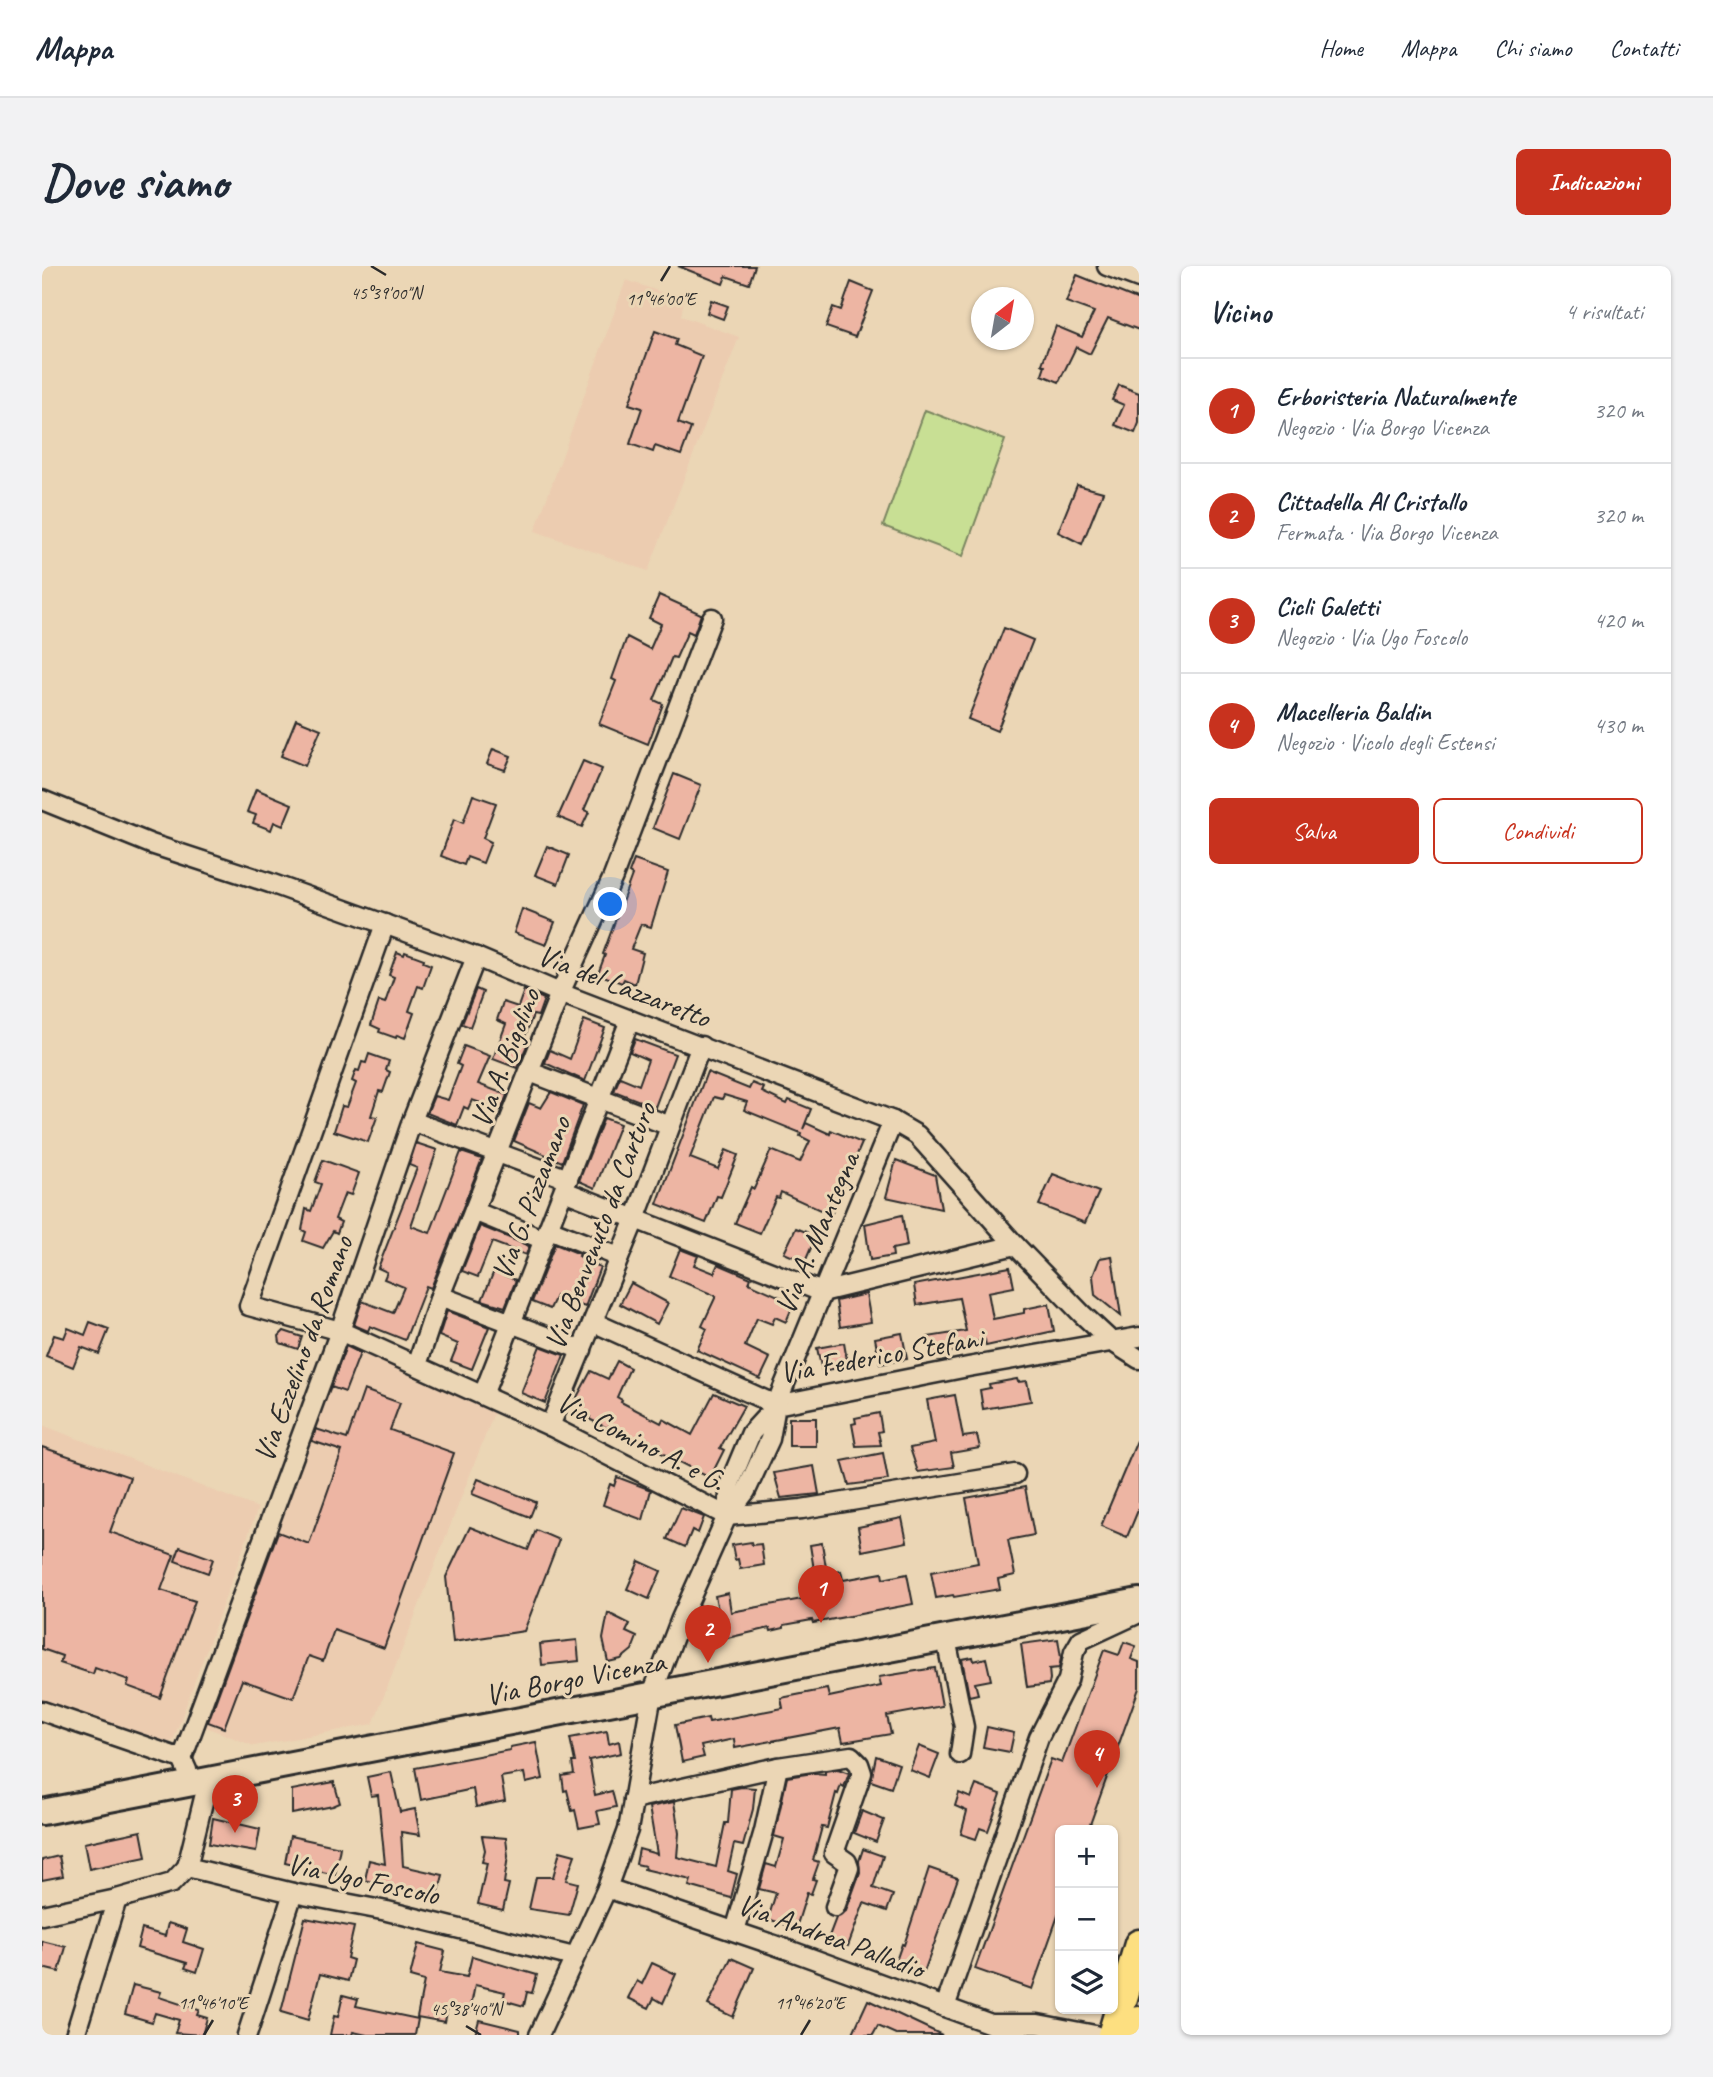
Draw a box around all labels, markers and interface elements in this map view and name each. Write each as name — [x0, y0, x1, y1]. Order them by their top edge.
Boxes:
text: Mappa — [35, 27, 112, 69]
text: Home — [1319, 33, 1363, 63]
text: Mappa — [1401, 33, 1456, 63]
text: Chi siamo — [1494, 33, 1571, 63]
text: Contatti — [1609, 33, 1678, 63]
button: Indicazioni — [1516, 149, 1671, 215]
text: Dove siamo — [42, 151, 228, 213]
text: 45°39'00"N — [351, 282, 425, 304]
north arrow — [971, 287, 1034, 350]
text: 11°46'00"E — [626, 288, 698, 310]
text: Vicino — [1209, 293, 1271, 331]
text: 4 risultati — [1565, 297, 1643, 326]
text: Erboristeria Naturalmente — [1276, 380, 1515, 413]
text: 1 — [1227, 396, 1237, 425]
text: 320 m — [1594, 396, 1643, 425]
text: Negozio · Via Borgo Vicenza — [1276, 413, 1489, 442]
text: Cittadella Al Cristallo — [1276, 485, 1466, 518]
text: 2 — [1227, 501, 1237, 530]
text: 320 m — [1594, 501, 1643, 530]
text: Fermata · Via Borgo Vicenza — [1276, 518, 1497, 547]
text: Cicli Galetti — [1276, 590, 1379, 623]
text: 3 — [1227, 606, 1237, 635]
text: 420 m — [1594, 606, 1643, 635]
text: Negozio · Via Ugo Foscolo — [1276, 623, 1467, 652]
text: Macelleria Baldin — [1276, 695, 1431, 728]
text: 4 — [1227, 711, 1237, 740]
text: 430 m — [1594, 711, 1643, 740]
text: Negozio · Vicolo degli Estensi — [1276, 728, 1494, 757]
button: Salva — [1209, 798, 1419, 864]
button: Condividi — [1433, 798, 1643, 864]
your location — [593, 887, 627, 921]
street label: Via del Lazzaretto — [533, 936, 717, 1037]
street label: Via A. Bigolino — [461, 982, 549, 1133]
street label: Via Benvenuto da Carturo — [535, 1096, 665, 1355]
street label: Via G. Pizzamano — [482, 1110, 580, 1285]
street label: Via A. Mantegna — [766, 1144, 869, 1320]
street label: Via Ezzelino da Romano — [245, 1230, 362, 1467]
street label: Via Federico Stefani — [777, 1318, 989, 1392]
street label: Via Comino A. e G. — [550, 1382, 732, 1500]
pin: 1 — [798, 1565, 844, 1623]
pin: 2 — [685, 1605, 731, 1663]
street label: Via Borgo Vicenza — [482, 1642, 670, 1714]
pin: 4 — [1074, 1730, 1120, 1788]
pin: 3 — [212, 1775, 258, 1833]
map controls — [1055, 1825, 1118, 2014]
button: + — [1055, 1825, 1118, 1888]
street label: Via Ugo Foscolo — [284, 1844, 444, 1914]
street label: Via Andrea Palladio — [733, 1885, 933, 1988]
button: − — [1055, 1888, 1118, 1951]
button: layers — [1055, 1951, 1118, 2014]
text: 11°46'10"E — [178, 1992, 250, 2014]
text: 11°46'20"E — [775, 1992, 847, 2014]
text: 45°38'40"N — [431, 1998, 505, 2020]

